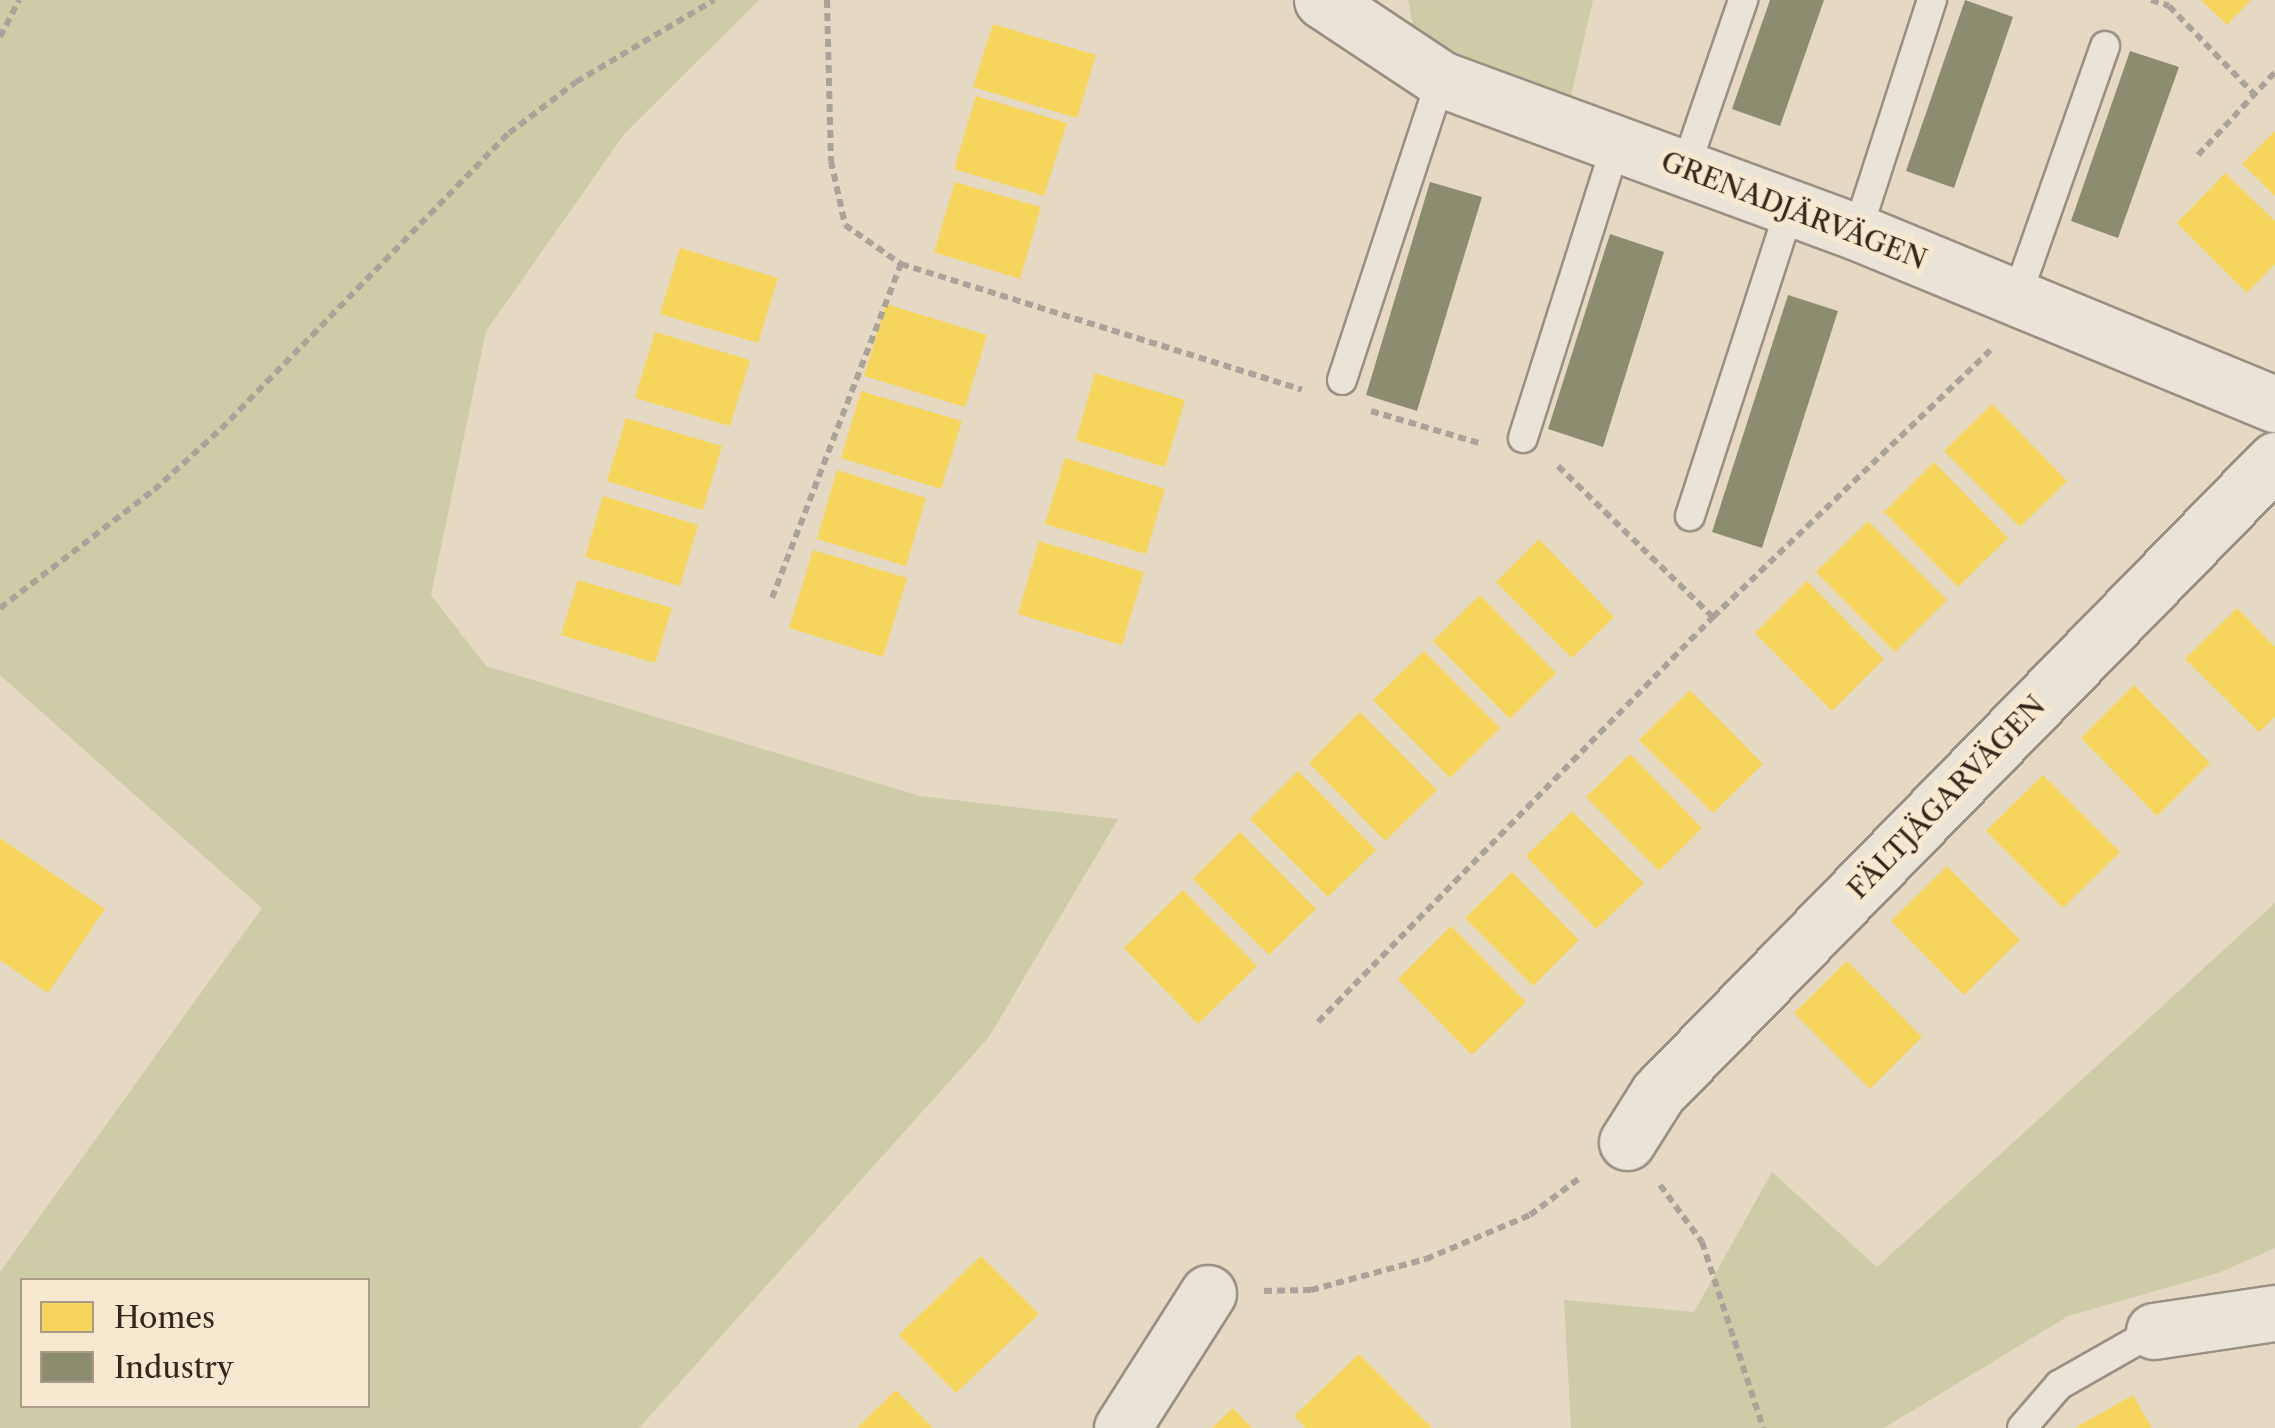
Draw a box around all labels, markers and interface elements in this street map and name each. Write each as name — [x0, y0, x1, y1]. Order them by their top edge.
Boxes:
street label: GRENADJÄRVÄGEN — [1657, 144, 1931, 276]
street label: FÄLTJÄGARVÄGEN — [1840, 689, 2052, 905]
legend — [20, 1278, 370, 1408]
text: Homes — [114, 1299, 215, 1336]
text: Industry — [114, 1349, 234, 1386]

